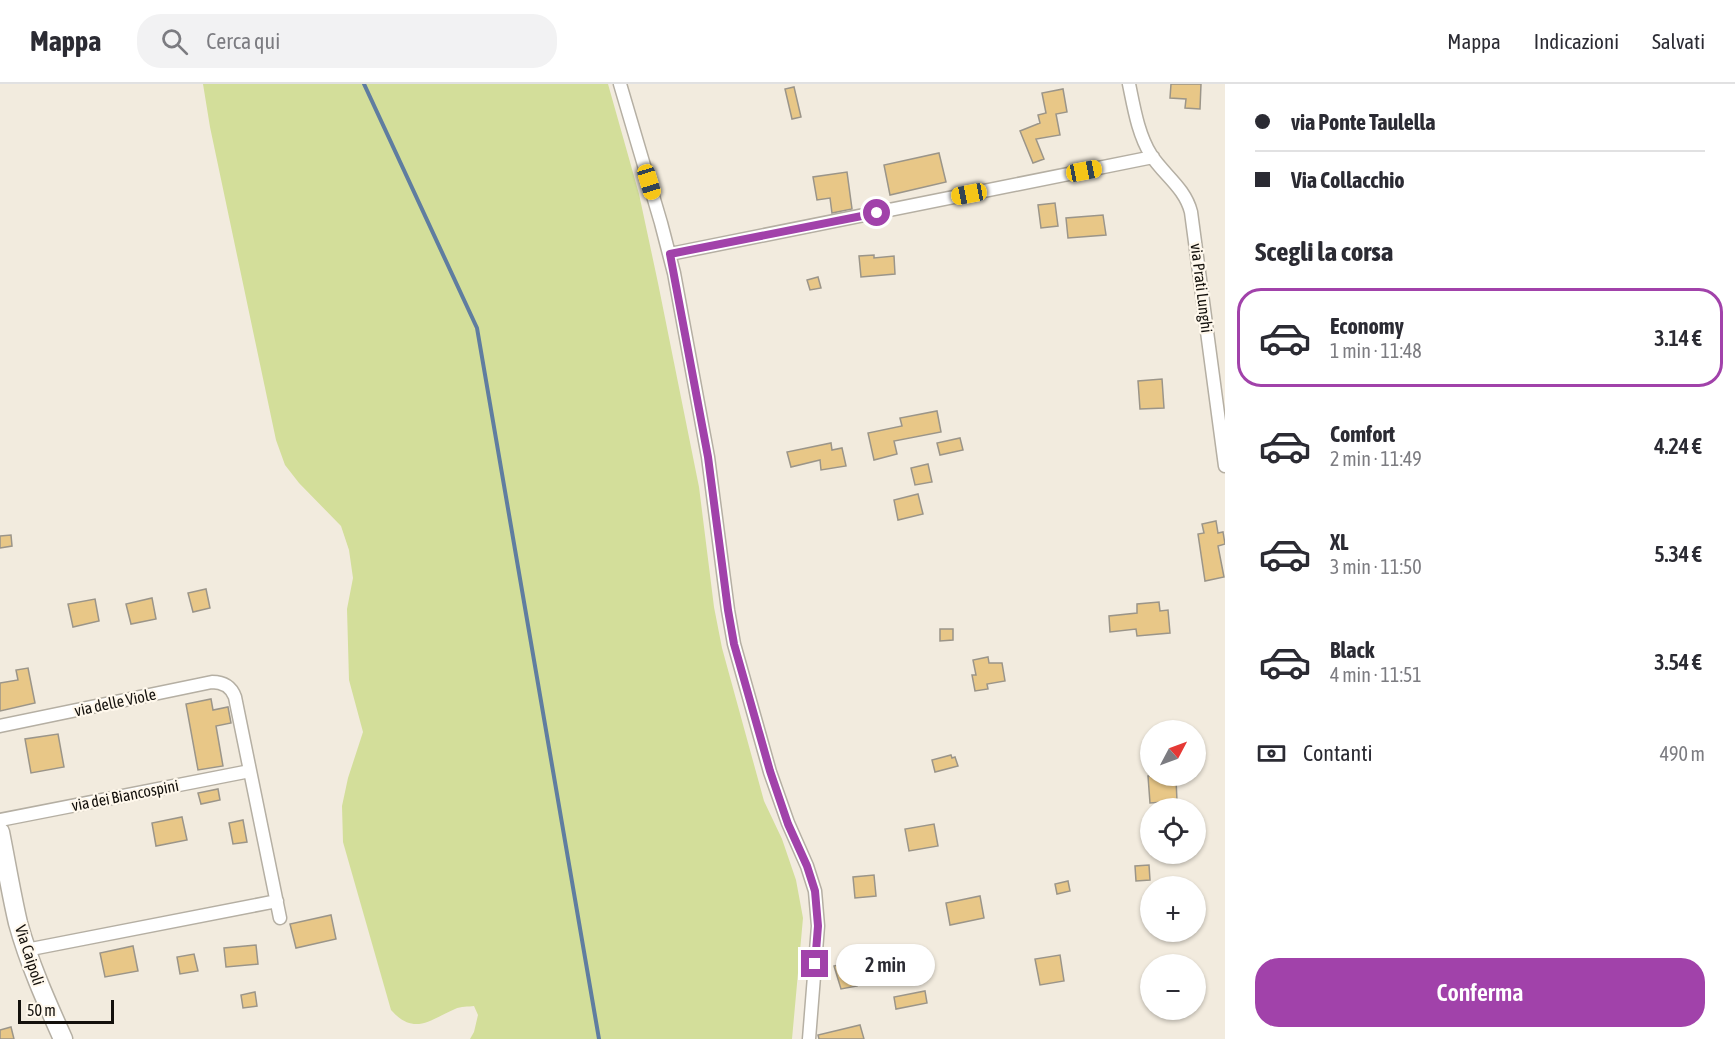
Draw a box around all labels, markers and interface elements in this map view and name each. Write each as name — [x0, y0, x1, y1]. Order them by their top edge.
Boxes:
search box — [137, 14, 557, 68]
text: Mappa — [30, 25, 101, 57]
icon: search — [158, 25, 191, 58]
text: Cerca qui — [206, 28, 280, 54]
text: Mappa — [1447, 29, 1501, 53]
text: Indicazioni — [1534, 29, 1619, 53]
text: Salvati — [1652, 29, 1705, 53]
text: via Ponte Taulella — [1291, 109, 1436, 135]
car — [1065, 159, 1103, 183]
car — [635, 162, 663, 202]
text: Via Collacchio — [1291, 167, 1405, 193]
car — [950, 182, 988, 206]
route start — [863, 199, 890, 226]
text: Scegli la corsa — [1255, 236, 1393, 267]
street label: via Prati Lunghi — [1187, 242, 1216, 334]
icon: car — [1258, 311, 1312, 365]
text: Economy — [1330, 313, 1404, 339]
text: 3.14 € — [1654, 325, 1702, 351]
text: 1 min · 11:48 — [1330, 339, 1422, 362]
icon: car — [1258, 419, 1312, 473]
text: Comfort — [1330, 421, 1395, 447]
text: 4.24 € — [1654, 433, 1702, 459]
text: 2 min · 11:49 — [1330, 447, 1422, 470]
icon: car — [1258, 527, 1312, 581]
text: XL — [1330, 529, 1348, 555]
text: 5.34 € — [1654, 541, 1702, 567]
text: 3 min · 11:50 — [1330, 555, 1422, 578]
icon: car — [1258, 635, 1312, 689]
text: Black — [1330, 637, 1374, 663]
text: 3.54 € — [1654, 649, 1702, 675]
text: 4 min · 11:51 — [1330, 663, 1422, 686]
street label: via delle Viole — [73, 685, 157, 719]
north arrow — [1140, 720, 1206, 786]
map controls — [1140, 720, 1206, 1020]
icon: cash — [1255, 737, 1288, 770]
text: Contanti — [1303, 740, 1373, 766]
text: 490 m — [1660, 742, 1705, 765]
street label: via dei Biancospini — [70, 776, 180, 815]
button: locate — [1140, 798, 1206, 864]
button: + — [1140, 876, 1206, 942]
street label: Via Caipoli — [11, 922, 48, 988]
callout: 2 min — [836, 943, 935, 985]
route end — [801, 950, 828, 977]
text: 2 min — [865, 953, 906, 976]
button: − — [1140, 954, 1206, 1020]
button: Conferma — [1255, 958, 1705, 1027]
scale bar — [18, 997, 114, 1024]
text: 50 m — [27, 1001, 56, 1019]

